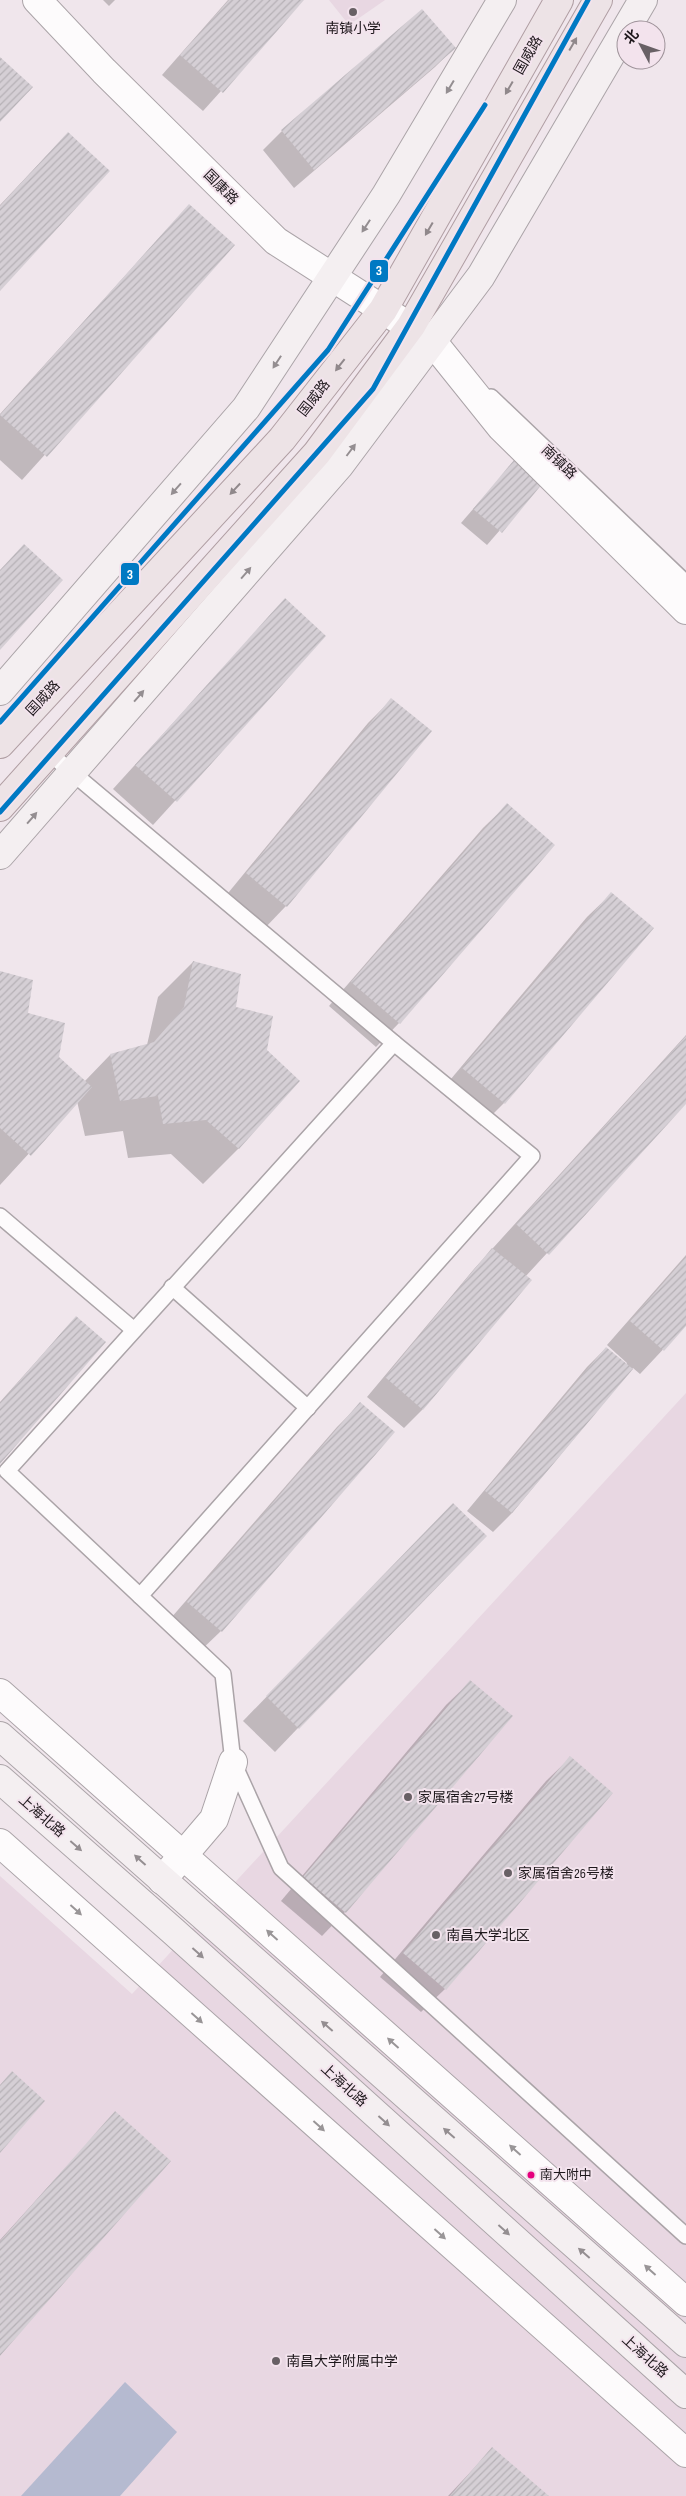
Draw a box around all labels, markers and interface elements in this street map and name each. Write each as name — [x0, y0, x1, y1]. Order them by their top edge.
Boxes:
marker: 南镇小学 — [347, 6, 359, 18]
place label: 南镇小学 — [325, 20, 381, 37]
north arrow — [616, 20, 666, 70]
text: 北 — [621, 26, 643, 48]
street label: 国威路 — [510, 33, 546, 77]
one-way arrow — [568, 37, 577, 50]
one-way arrow — [446, 80, 454, 95]
one-way arrow — [505, 81, 513, 95]
street label: 国康路 — [200, 166, 242, 208]
one-way arrow — [361, 219, 371, 233]
one-way arrow — [425, 222, 433, 237]
line badge: 3 — [369, 259, 389, 283]
text: 3 — [376, 262, 382, 279]
one-way arrow — [272, 355, 281, 369]
one-way arrow — [335, 358, 345, 372]
street label: 国威路 — [294, 376, 334, 420]
street label: 南镇路 — [538, 441, 580, 483]
one-way arrow — [346, 443, 356, 457]
one-way arrow — [171, 483, 182, 495]
one-way arrow — [229, 483, 241, 495]
line badge: 3 — [120, 562, 140, 586]
text: 3 — [127, 566, 133, 583]
one-way arrow — [240, 567, 251, 580]
street label: 国威路 — [22, 677, 64, 719]
one-way arrow — [133, 690, 145, 702]
one-way arrow — [26, 812, 37, 824]
place label: 家属宿舍27号楼 — [418, 1789, 513, 1806]
street label: 上海北路 — [15, 1791, 69, 1841]
marker: 家属宿舍27号楼 — [402, 1791, 414, 1803]
one-way arrow — [70, 1840, 83, 1851]
one-way arrow — [134, 1855, 146, 1866]
place label: 家属宿舍26号楼 — [518, 1865, 614, 1882]
marker: 家属宿舍26号楼 — [502, 1867, 514, 1879]
one-way arrow — [69, 1905, 82, 1916]
place label: 南昌大学北区 — [446, 1927, 530, 1944]
one-way arrow — [265, 1929, 278, 1940]
marker: 南昌大学北区 — [430, 1929, 442, 1941]
one-way arrow — [192, 1947, 204, 1959]
one-way arrow — [191, 2012, 203, 2024]
one-way arrow — [322, 2020, 334, 2032]
one-way arrow — [387, 2037, 400, 2048]
street label: 上海北路 — [318, 2060, 370, 2110]
one-way arrow — [377, 2115, 389, 2127]
one-way arrow — [312, 2120, 324, 2132]
one-way arrow — [443, 2128, 456, 2139]
one-way arrow — [508, 2145, 521, 2156]
place label: 南大附中 — [540, 2167, 592, 2183]
marker: 南大附中 — [526, 2170, 536, 2180]
one-way arrow — [498, 2224, 511, 2235]
one-way arrow — [434, 2228, 446, 2239]
one-way arrow — [577, 2247, 590, 2258]
one-way arrow — [644, 2264, 656, 2276]
street label: 上海北路 — [619, 2331, 671, 2381]
place label: 南昌大学附属中学 — [286, 2353, 398, 2370]
marker: 南昌大学附属中学 — [270, 2355, 282, 2367]

